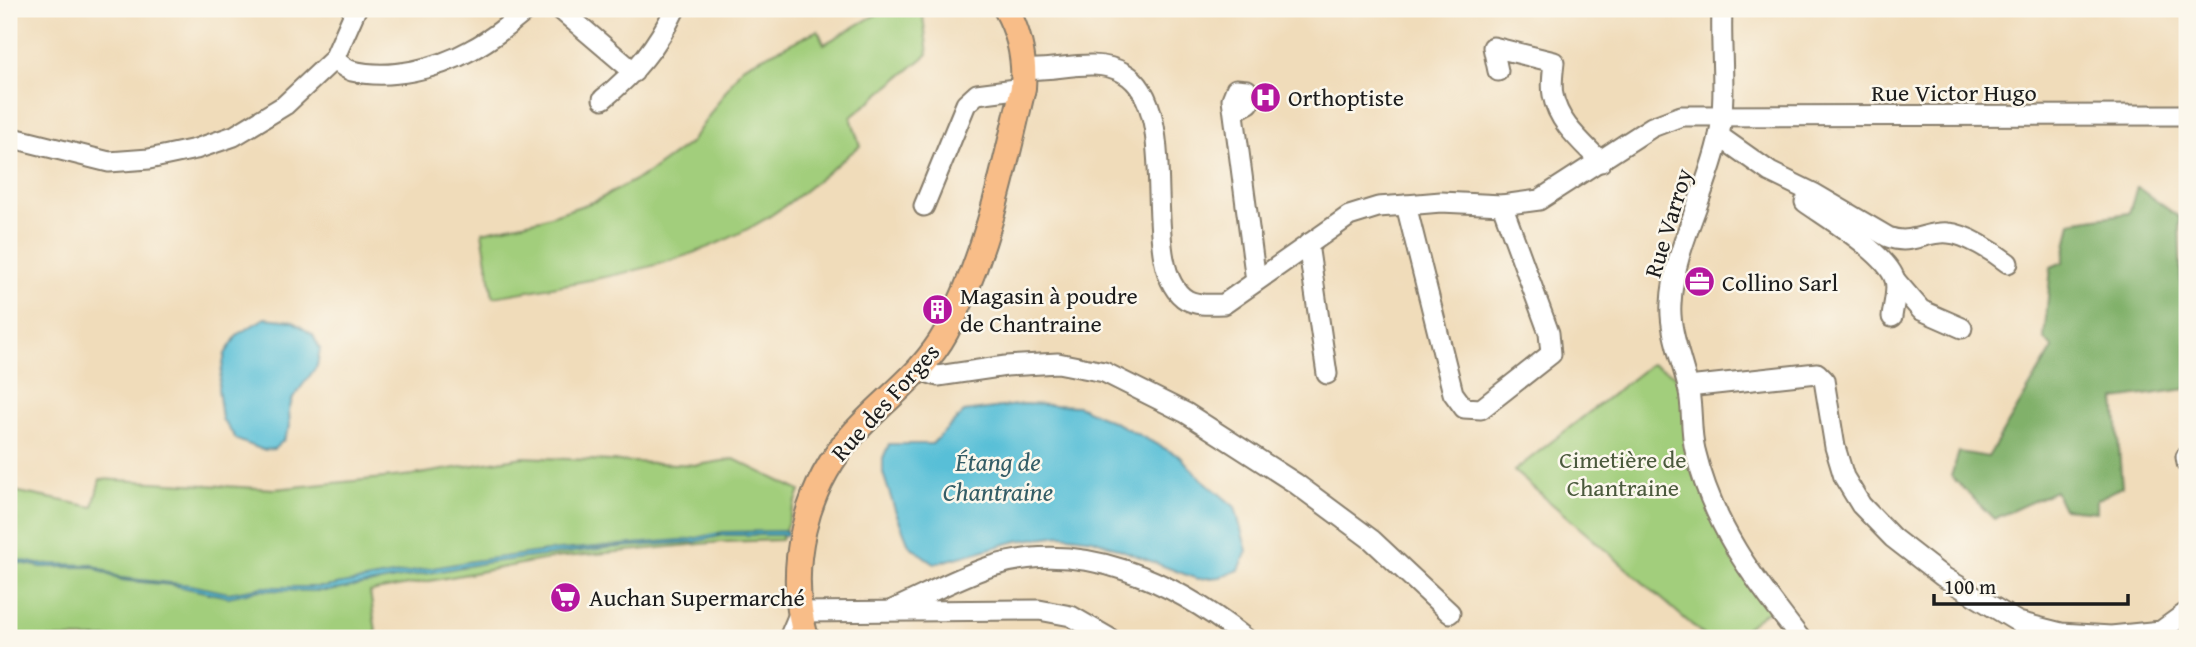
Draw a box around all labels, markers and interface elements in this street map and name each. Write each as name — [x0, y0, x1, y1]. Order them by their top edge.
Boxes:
street label: Rue Victor Hugo — [1871, 75, 2037, 110]
hospital icon: Orthoptiste — [1248, 80, 1282, 114]
place label: Orthoptiste — [1288, 80, 1404, 115]
street label: Rue Varroy — [1635, 164, 1701, 282]
office icon: Collino Sarl — [1682, 265, 1716, 299]
place label: Collino Sarl — [1722, 265, 1838, 300]
place label: Magasin à poudre de Chantraine — [960, 278, 1138, 341]
building icon: Magasin à poudre de Chantraine — [920, 292, 954, 326]
street label: Rue des Forges — [823, 335, 947, 469]
water label: Étang de Chantraine — [943, 442, 1053, 511]
park label: Cimetière de Chantraine — [1559, 442, 1687, 505]
scale bar — [1934, 563, 2128, 607]
text: 100 m — [1944, 571, 1996, 602]
supermarket icon: Auchan Supermarché — [549, 580, 583, 614]
place label: Auchan Supermarché — [589, 580, 805, 615]

